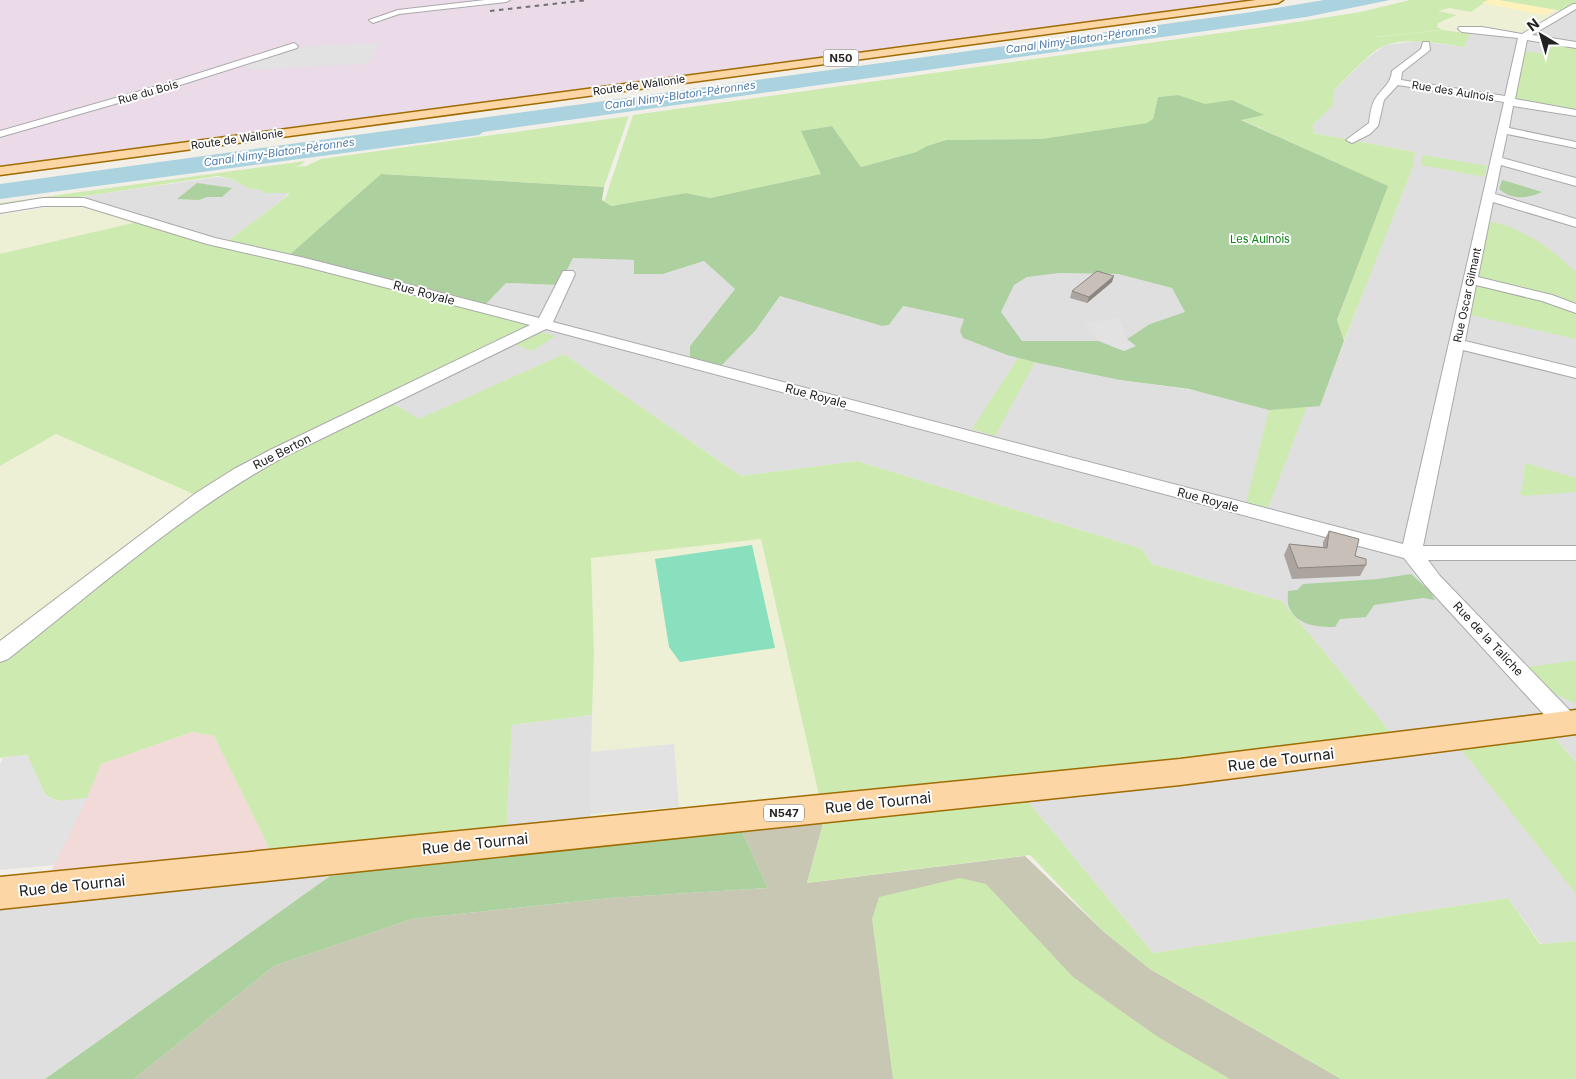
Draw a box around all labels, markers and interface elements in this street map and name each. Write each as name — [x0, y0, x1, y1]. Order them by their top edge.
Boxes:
north arrow — [1516, 10, 1566, 60]
text: N — [1523, 14, 1542, 34]
water label: Canal Nimy-Blaton-Péronnes — [1005, 21, 1158, 57]
road number: N50 — [824, 49, 858, 66]
street label: Route de Wallonie — [592, 72, 686, 98]
street label: Rue du Bois — [116, 77, 180, 107]
water label: Canal Nimy-Blaton-Péronnes — [604, 77, 757, 113]
street label: Rue des Aulnois — [1411, 78, 1495, 104]
street label: Route de Wallonie — [190, 126, 284, 152]
water label: Canal Nimy-Blaton-Péronnes — [203, 134, 356, 170]
park label: Les Aulnois — [1230, 232, 1290, 246]
street label: Rue Oscar Gilmant — [1450, 246, 1484, 344]
street label: Rue Royale — [392, 277, 457, 308]
street label: Rue Royale — [784, 380, 849, 411]
street label: Rue Berton — [250, 431, 313, 473]
street label: Rue Royale — [1176, 484, 1241, 515]
street label: Rue de la Taliche — [1450, 598, 1527, 679]
street label: Rue de Tournai — [1227, 744, 1335, 775]
street label: Rue de Tournai — [824, 787, 932, 818]
road number: N547 — [764, 804, 804, 821]
street label: Rue de Tournai — [421, 828, 529, 859]
street label: Rue de Tournai — [18, 870, 126, 901]

